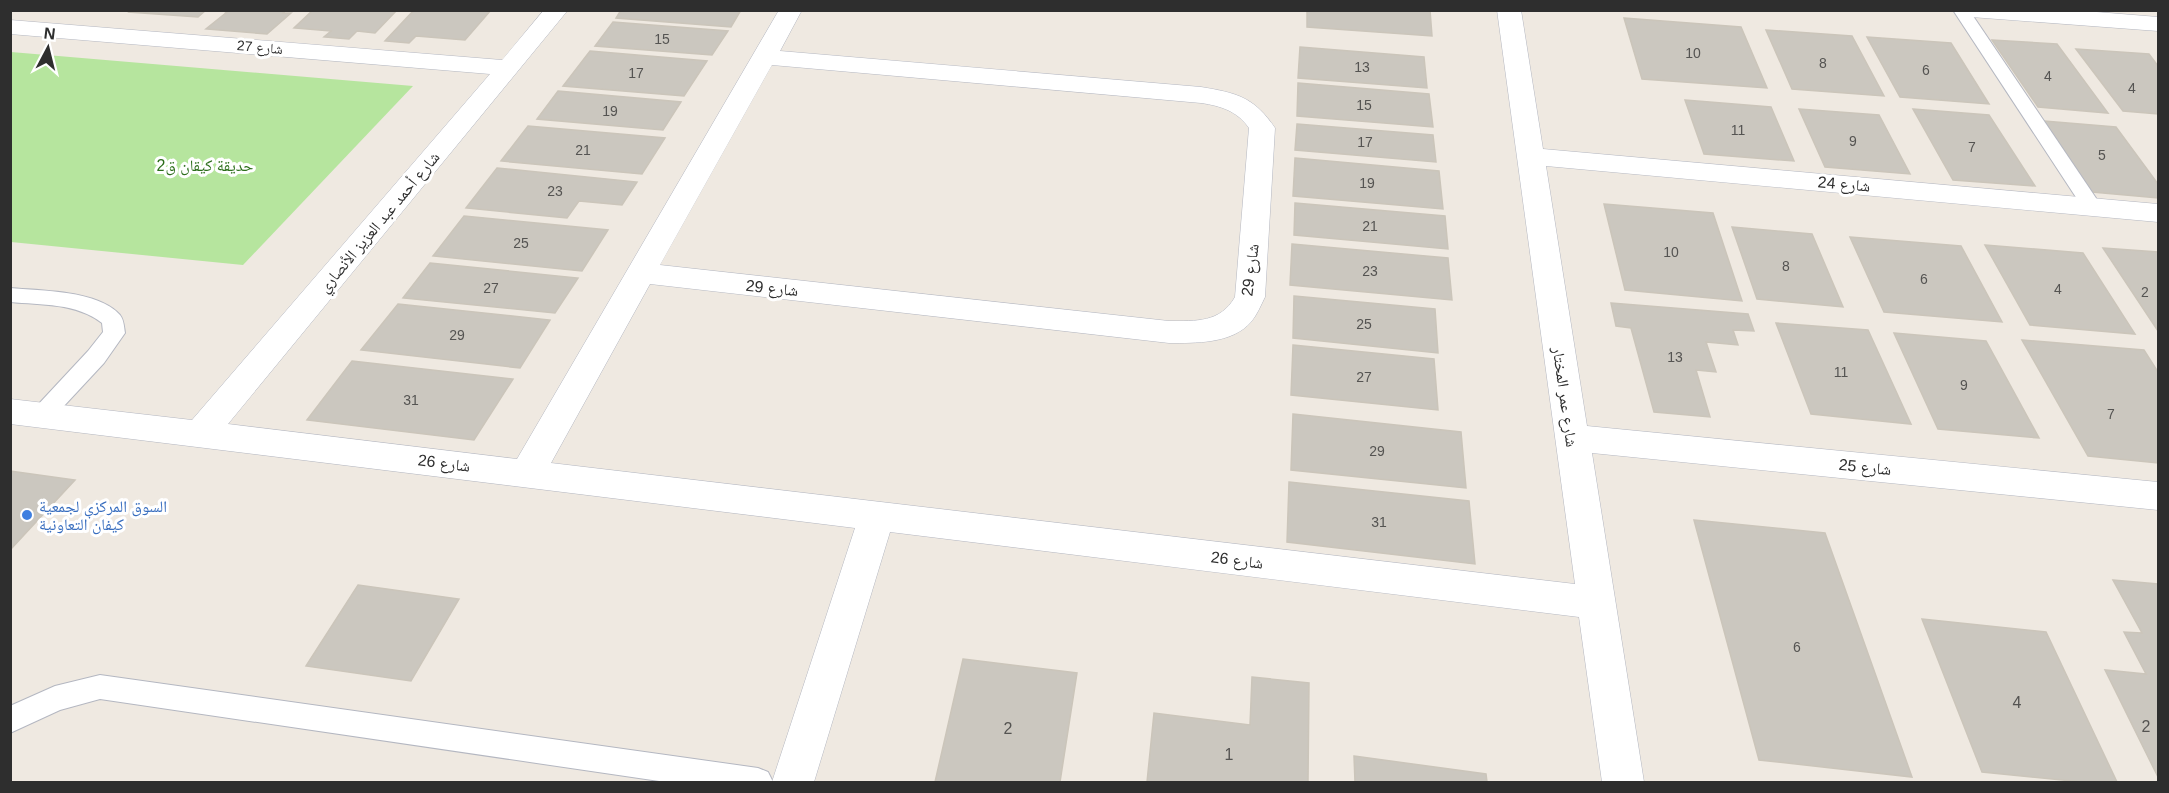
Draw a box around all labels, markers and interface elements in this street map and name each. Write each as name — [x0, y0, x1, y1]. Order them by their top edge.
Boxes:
north arrow — [18, 18, 78, 78]
text: N — [43, 24, 57, 43]
house number: 15 — [654, 31, 670, 47]
street label: شارع 27 — [236, 37, 284, 59]
house number: 10 — [1685, 45, 1701, 61]
house number: 8 — [1819, 55, 1827, 71]
house number: 13 — [1354, 59, 1370, 75]
house number: 6 — [1922, 62, 1930, 78]
house number: 17 — [628, 65, 644, 81]
house number: 4 — [2044, 68, 2052, 84]
house number: 4 — [2128, 80, 2136, 96]
house number: 15 — [1356, 97, 1372, 113]
house number: 19 — [602, 103, 618, 119]
house number: 11 — [1731, 122, 1745, 138]
house number: 9 — [1849, 133, 1857, 149]
house number: 17 — [1357, 134, 1373, 150]
house number: 7 — [1968, 139, 1976, 155]
house number: 21 — [575, 142, 591, 158]
house number: 5 — [2098, 147, 2106, 163]
street label: شارع أحمد عبد العزيز الأنصاري — [315, 148, 446, 298]
park label: حديقة كيقان ق2 — [157, 157, 253, 176]
street label: شارع 24 — [1817, 173, 1871, 197]
house number: 19 — [1359, 175, 1375, 191]
house number: 23 — [547, 183, 563, 199]
house number: 21 — [1362, 218, 1378, 234]
house number: 25 — [513, 235, 529, 251]
street label: شارع 29 — [1238, 243, 1264, 297]
house number: 10 — [1663, 244, 1679, 260]
house number: 8 — [1782, 258, 1790, 274]
house number: 23 — [1362, 263, 1378, 279]
house number: 6 — [1920, 271, 1928, 287]
street label: شارع 29 — [745, 277, 799, 301]
house number: 27 — [483, 280, 499, 296]
house number: 4 — [2054, 281, 2062, 297]
house number: 2 — [2141, 284, 2149, 300]
house number: 25 — [1356, 316, 1372, 332]
house number: 29 — [449, 327, 465, 343]
street label: شارع عمر المختار — [1547, 345, 1580, 448]
house number: 13 — [1667, 349, 1683, 365]
house number: 11 — [1834, 364, 1848, 380]
house number: 27 — [1356, 369, 1372, 385]
house number: 9 — [1960, 377, 1968, 393]
house number: 31 — [403, 392, 419, 408]
house number: 7 — [2107, 406, 2115, 422]
house number: 29 — [1369, 443, 1385, 459]
street label: شارع 26 — [417, 451, 471, 477]
street label: شارع 25 — [1838, 456, 1892, 480]
place label: السوق المركزي لجمعية كيفان التعاونية — [39, 498, 167, 535]
marker: السوق المركزي لجمعية كيفان التعاونية — [20, 508, 34, 522]
house number: 31 — [1371, 514, 1387, 530]
street label: شارع 26 — [1210, 548, 1264, 574]
house number: 6 — [1793, 639, 1801, 655]
house number: 4 — [2013, 694, 2022, 711]
house number: 2 — [2142, 718, 2151, 735]
house number: 2 — [1004, 720, 1013, 737]
house number: 1 — [1225, 746, 1234, 763]

